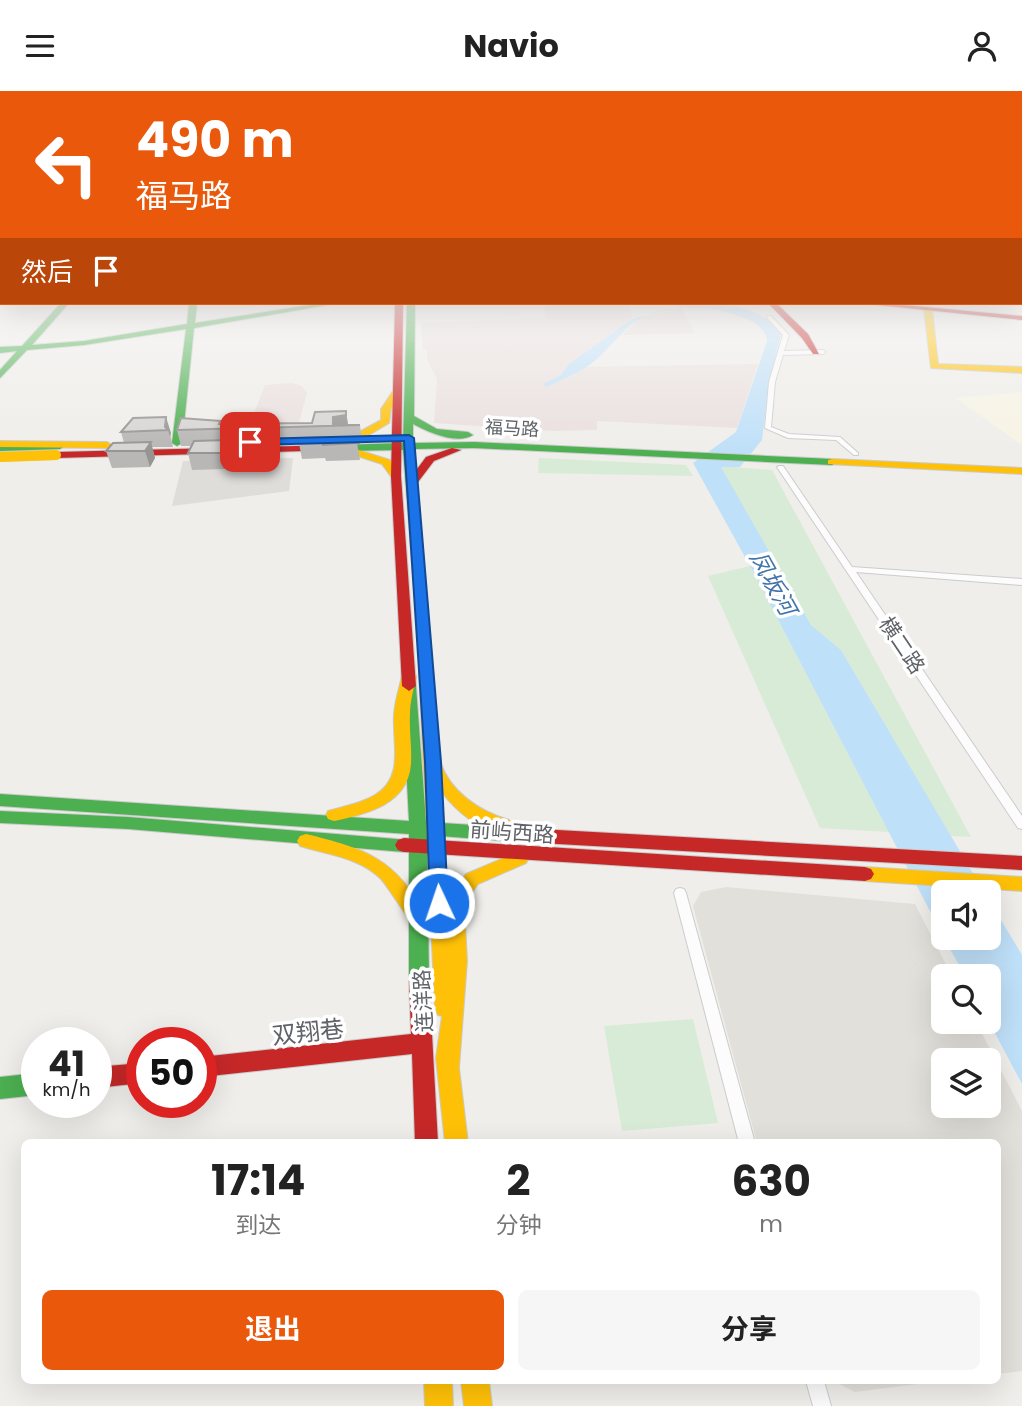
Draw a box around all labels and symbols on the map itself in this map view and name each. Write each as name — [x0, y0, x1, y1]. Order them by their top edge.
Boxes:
pin — [220, 412, 280, 472]
street label: 福马路 — [484, 414, 540, 442]
water label: 凤坂河 — [742, 545, 806, 624]
street label: 横二路 — [872, 611, 932, 679]
street label: 前屿西路 — [469, 815, 555, 849]
position arrow — [402, 866, 476, 940]
street label: 连洋路 — [407, 969, 439, 1033]
street label: 双翔巷 — [270, 1012, 346, 1052]
speed limit sign: 50 — [126, 1027, 217, 1118]

